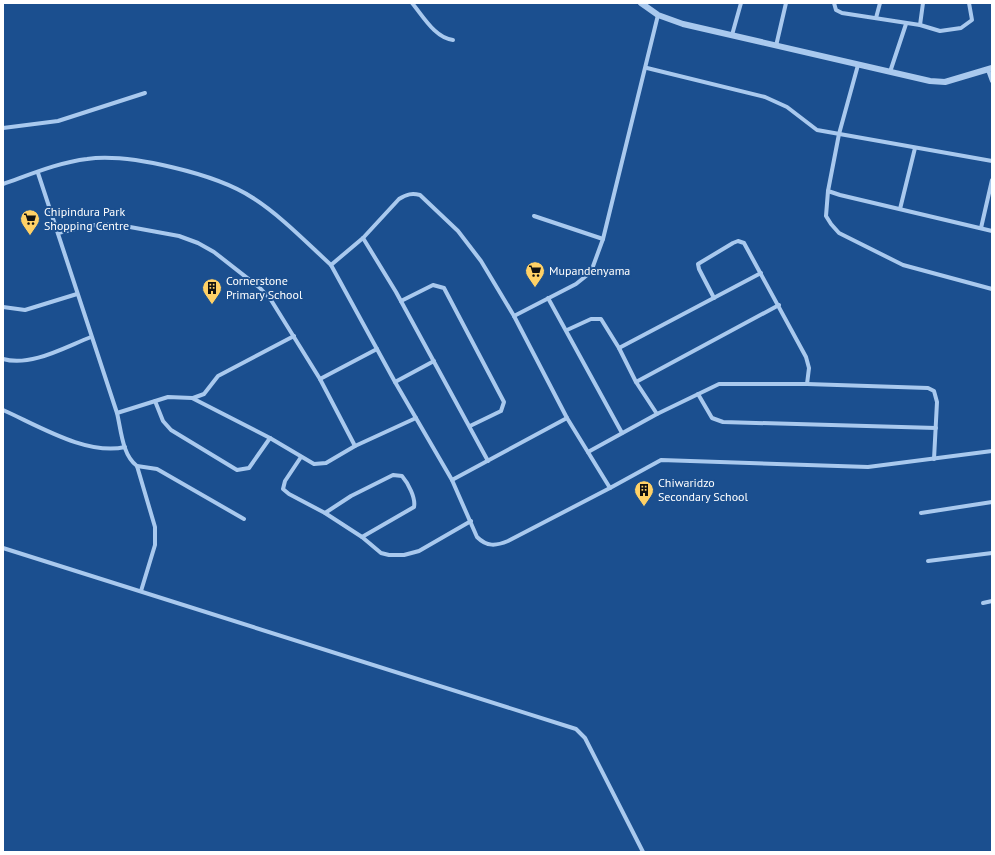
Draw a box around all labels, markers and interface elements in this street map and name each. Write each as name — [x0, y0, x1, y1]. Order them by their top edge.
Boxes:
place label: Chipindura Park Shopping Centre — [44, 204, 129, 233]
supermarket icon: Chipindura Park Shopping Centre — [19, 208, 41, 236]
supermarket icon: Mupandenyama — [524, 260, 546, 288]
place label: Mupandenyama — [549, 263, 630, 278]
place label: Cornerstone Primary School — [226, 273, 303, 302]
building icon: Cornerstone Primary School — [201, 277, 223, 305]
place label: Chiwaridzo Secondary School — [658, 475, 749, 504]
building icon: Chiwaridzo Secondary School — [633, 479, 655, 507]

